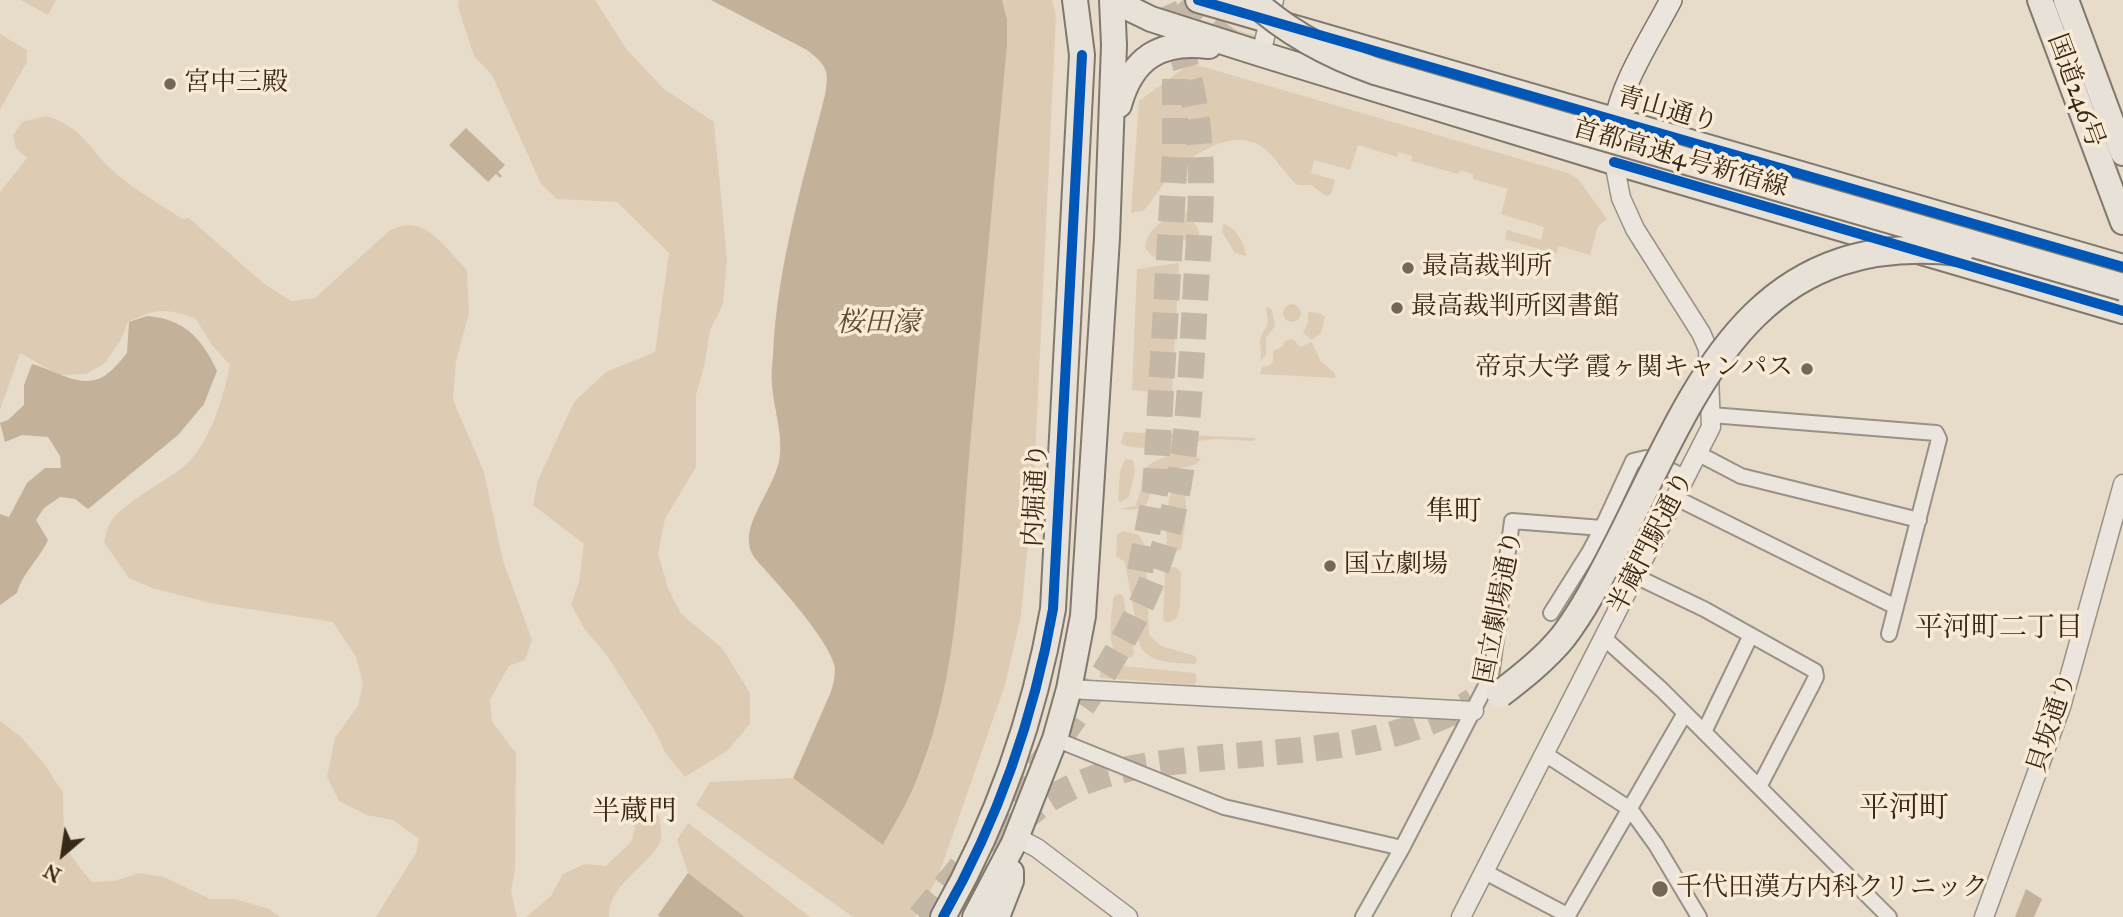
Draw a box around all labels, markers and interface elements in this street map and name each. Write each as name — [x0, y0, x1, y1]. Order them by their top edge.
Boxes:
street label: 国道246号 — [2040, 30, 2110, 152]
place label: 宮中三殿 — [184, 68, 288, 100]
marker: 宮中三殿 — [162, 76, 178, 92]
street label: 青山通り — [1613, 82, 1721, 140]
street label: 首都高速4号新宿線 — [1569, 113, 1791, 205]
place label: 最高裁判所 — [1422, 252, 1552, 284]
marker: 最高裁判所 — [1400, 260, 1416, 276]
place label: 最高裁判所図書館 — [1411, 292, 1619, 324]
marker: 最高裁判所図書館 — [1389, 300, 1405, 316]
water label: 桜田濠 — [836, 307, 920, 341]
place label: 帝京大学 霞ヶ関キャンパス — [1475, 353, 1793, 385]
marker: 帝京大学 霞ヶ関キャンパス — [1799, 361, 1815, 377]
street label: 内堀通り — [1019, 442, 1055, 548]
street label: 半蔵門駅通り — [1603, 466, 1701, 620]
district label: 隼町 — [1426, 496, 1482, 530]
street label: 国立劇場通り — [1470, 527, 1530, 687]
place label: 国立劇場 — [1344, 550, 1448, 582]
marker: 国立劇場 — [1322, 558, 1338, 574]
district label: 平河町二丁目 — [1915, 612, 2083, 646]
street label: 貝坂通り — [2022, 669, 2084, 777]
district label: 平河町 — [1859, 792, 1949, 828]
district label: 半蔵門 — [592, 796, 676, 830]
north arrow — [28, 819, 98, 889]
text: N — [40, 859, 65, 887]
place label: 千代田漢方内科クリニック — [1676, 873, 1988, 905]
marker: 千代田漢方内科クリニック — [1650, 879, 1670, 899]

